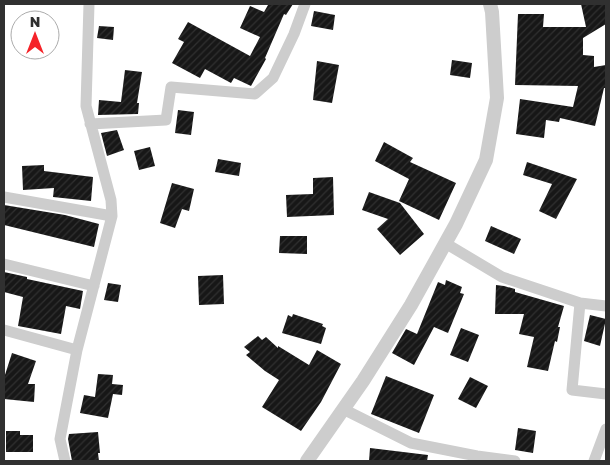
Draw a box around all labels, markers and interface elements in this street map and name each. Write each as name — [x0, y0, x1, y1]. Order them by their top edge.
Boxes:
north arrow — [10, 10, 60, 60]
text: N — [30, 13, 40, 30]

